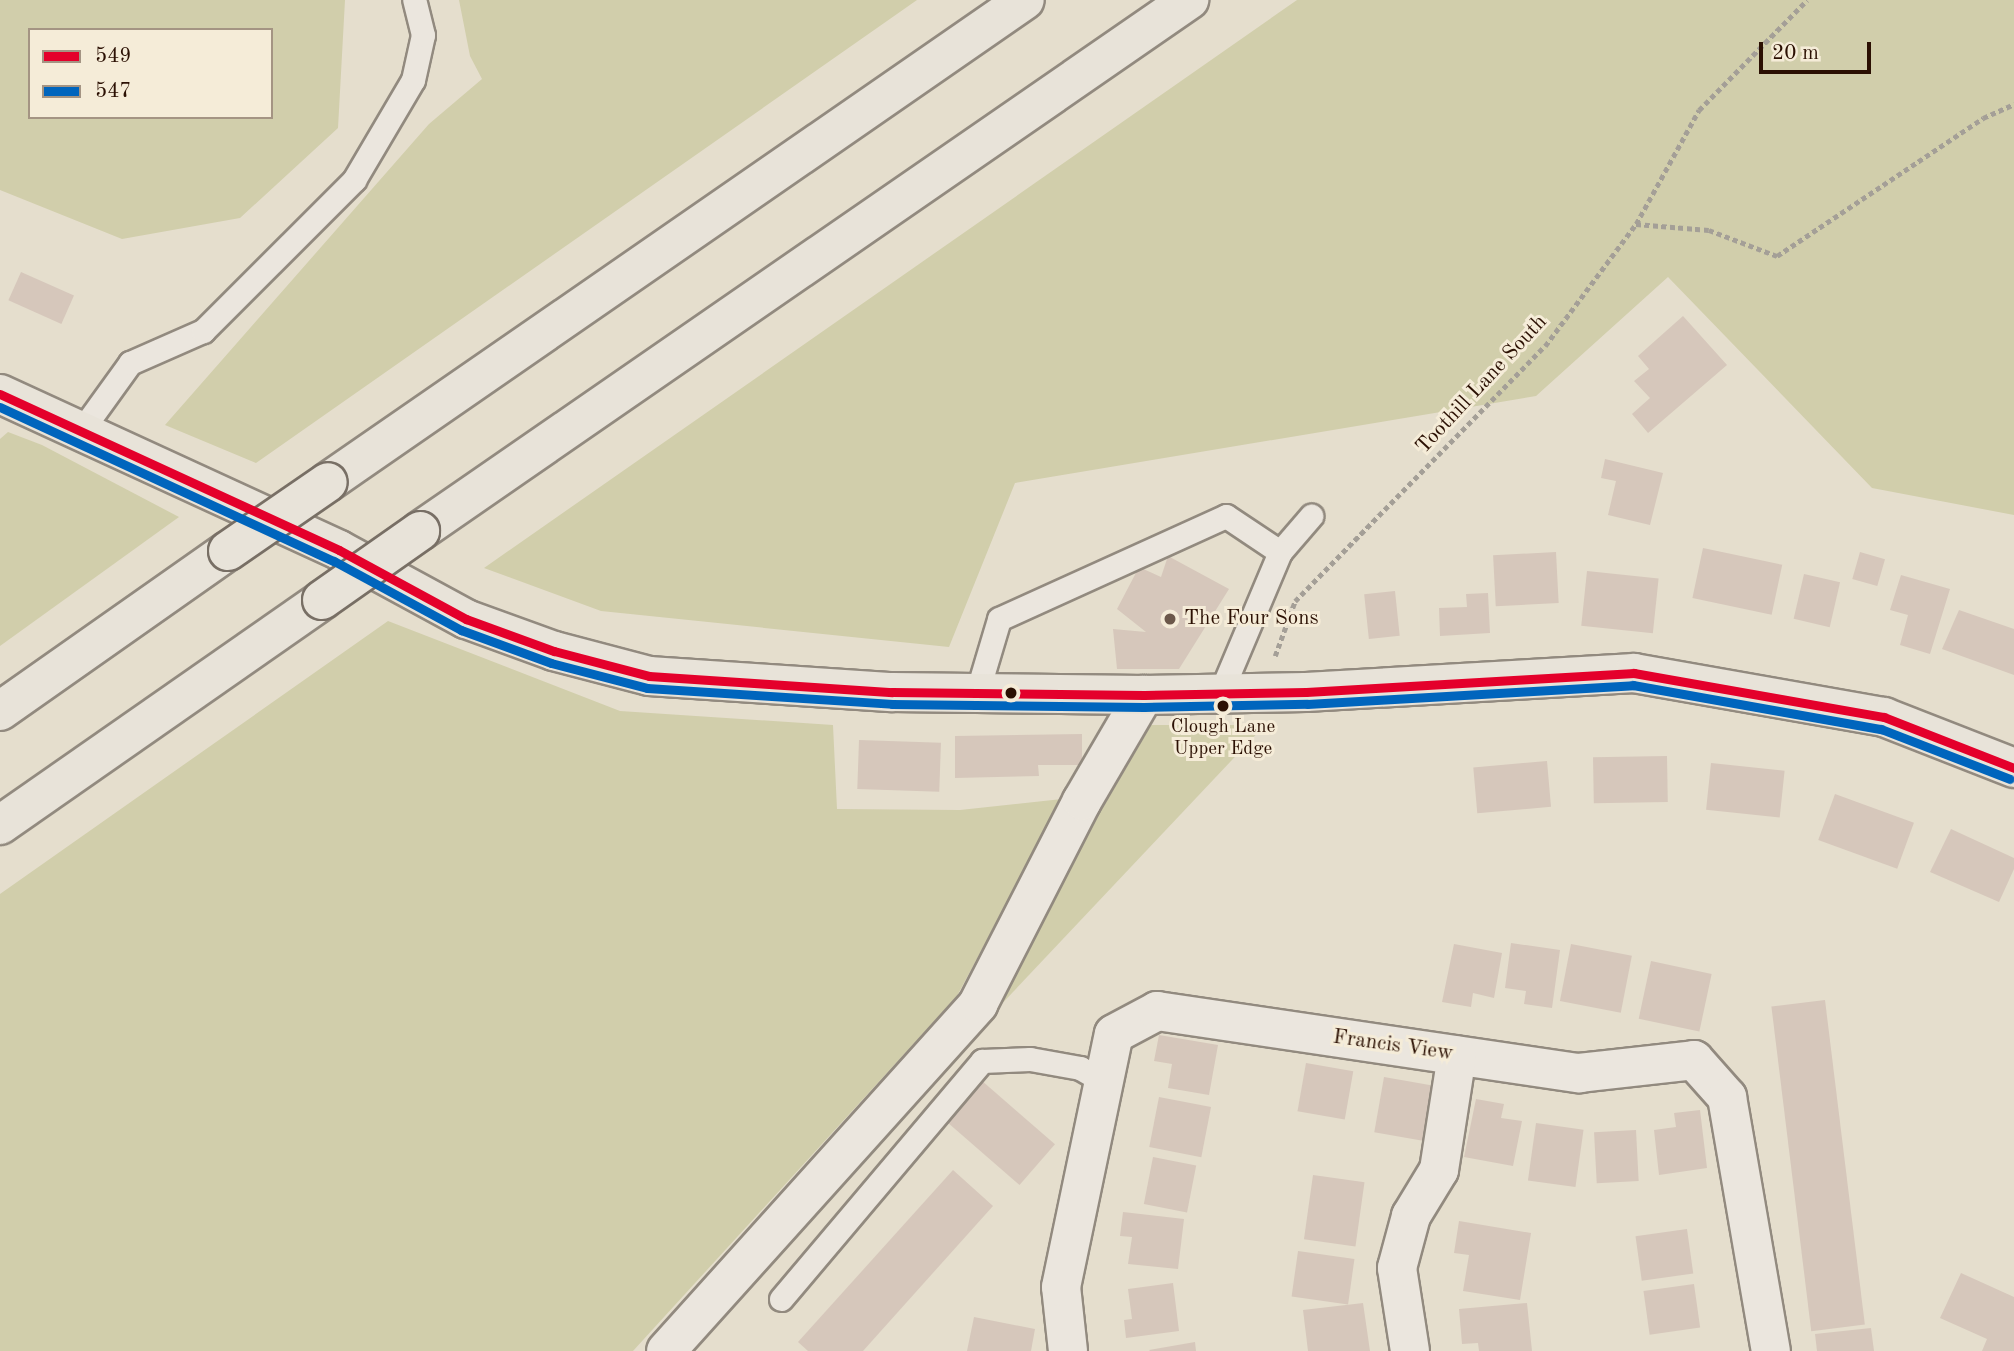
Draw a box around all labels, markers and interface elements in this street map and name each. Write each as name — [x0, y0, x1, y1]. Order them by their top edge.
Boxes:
legend — [28, 28, 273, 119]
scale bar — [1762, 28, 1874, 72]
text: 20 m — [1772, 43, 1819, 64]
text: 549 — [95, 46, 132, 67]
text: 547 — [95, 81, 132, 102]
street label: Toothill Lane South — [1411, 310, 1553, 460]
place label: The Four Sons — [1184, 606, 1319, 632]
marker: The Four Sons — [1162, 611, 1178, 627]
unlabelled marker — [1004, 686, 1018, 700]
marker: Clough Lane Upper Edge — [1216, 699, 1230, 713]
place label: Clough Lane Upper Edge — [1171, 717, 1275, 761]
street label: Francis View — [1331, 1025, 1455, 1067]

